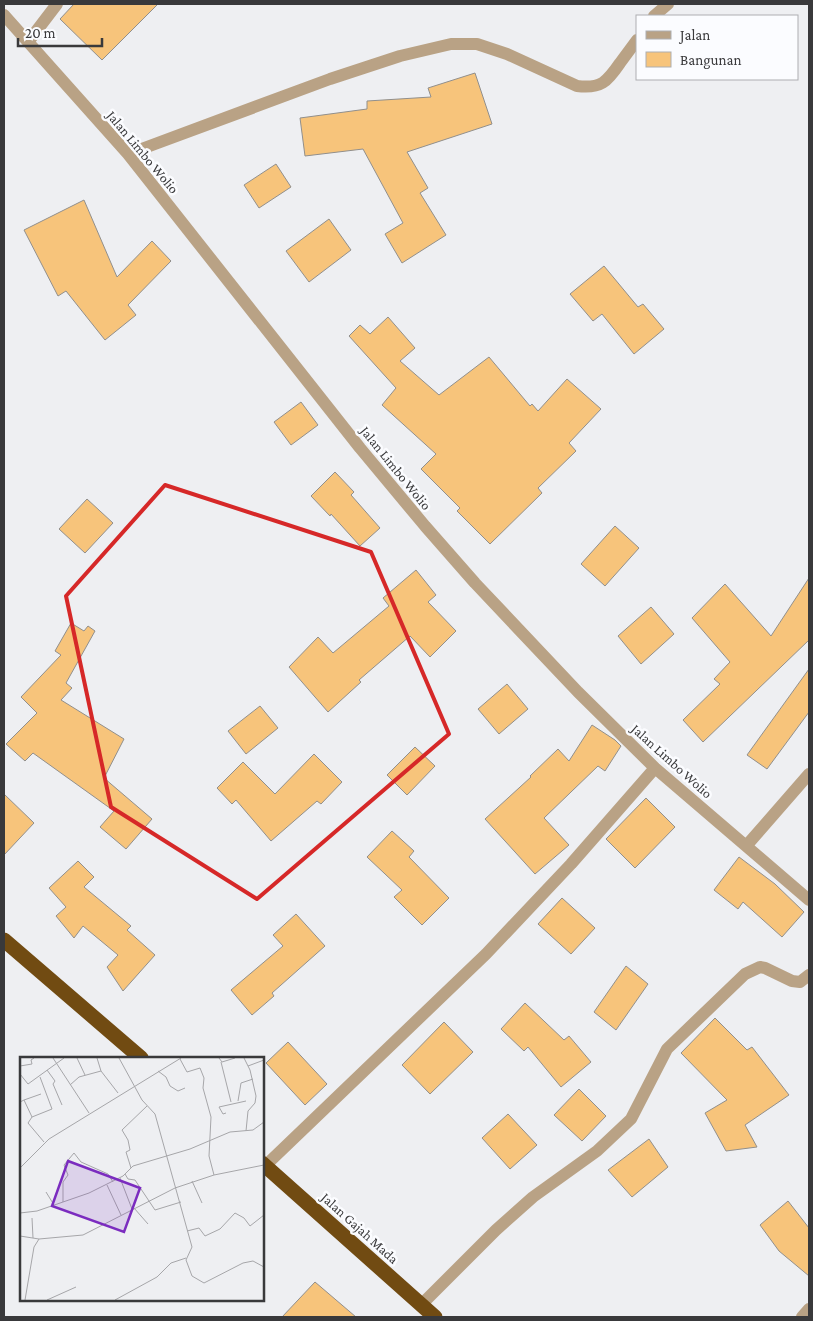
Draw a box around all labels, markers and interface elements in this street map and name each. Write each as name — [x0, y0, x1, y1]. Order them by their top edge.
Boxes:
scale bar — [18, 15, 101, 47]
legend — [636, 15, 798, 80]
text: 20 m — [25, 25, 56, 41]
text: Jalan — [678, 27, 710, 44]
text: Bangunan — [680, 52, 741, 69]
street label: Jalan Limbo Wolio — [102, 106, 182, 197]
street label: Jalan Limbo Wolio — [356, 421, 435, 513]
street label: Jalan Limbo Wolio — [627, 719, 716, 801]
inset map — [20, 1057, 264, 1301]
street label: Jalan Gajah Mada — [316, 1188, 402, 1268]

